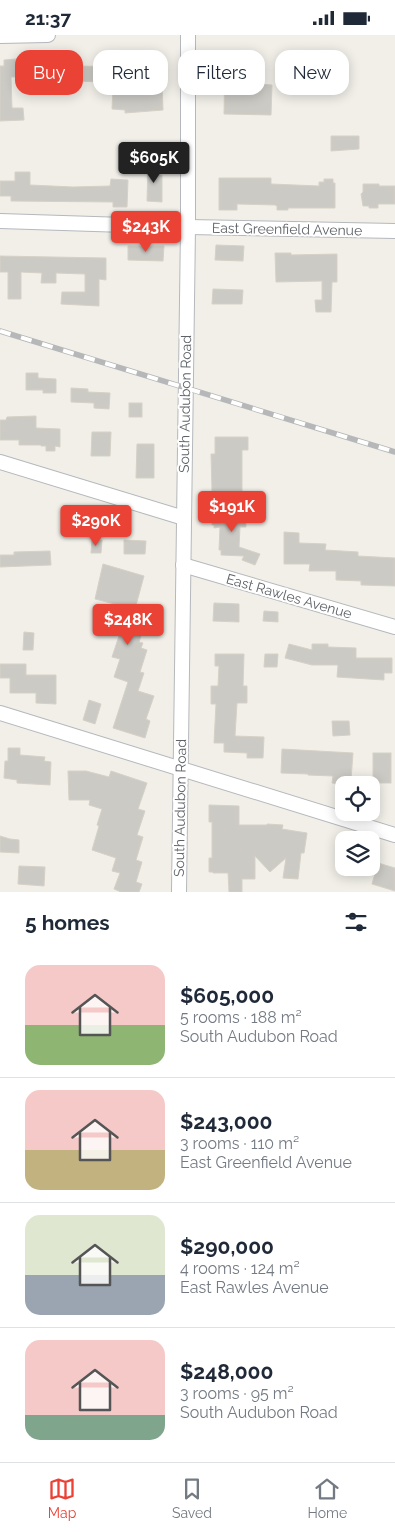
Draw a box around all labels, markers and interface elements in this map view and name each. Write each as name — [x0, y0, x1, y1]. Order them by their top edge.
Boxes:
text: 21:37 — [25, 7, 71, 29]
chip: Buy — [15, 50, 83, 95]
chip: Rent — [93, 50, 168, 95]
chip: Filters — [178, 50, 265, 95]
chip: New — [275, 50, 349, 95]
pin: $605K — [119, 141, 189, 184]
text: $605K — [129, 148, 179, 167]
pin: $243K — [111, 211, 181, 253]
text: $243K — [122, 217, 170, 236]
street label: East Greenfield Avenue — [212, 220, 362, 238]
street label: South Audubon Road — [176, 335, 194, 473]
pin: $191K — [197, 491, 267, 533]
text: $191K — [209, 497, 255, 516]
pin: $290K — [61, 505, 131, 547]
text: $290K — [71, 511, 121, 530]
street label: East Rawles Avenue — [224, 570, 354, 622]
pin: $248K — [93, 603, 163, 646]
text: $248K — [104, 610, 152, 629]
street label: South Audubon Road — [171, 739, 189, 877]
map controls — [335, 776, 380, 876]
button: locate — [335, 776, 380, 821]
button: layers — [335, 831, 380, 876]
icon: filters — [342, 908, 370, 936]
text: 5 homes — [25, 910, 110, 935]
text: $605,000 — [180, 983, 274, 1008]
icon: home — [65, 985, 125, 1045]
text: 5 rooms · 188 m² — [180, 1008, 302, 1027]
text: South Audubon Road — [180, 1027, 338, 1046]
text: $243,000 — [180, 1109, 272, 1134]
icon: home — [65, 1110, 125, 1170]
text: 3 rooms · 110 m² — [180, 1134, 299, 1153]
text: East Greenfield Avenue — [180, 1153, 352, 1172]
text: $290,000 — [180, 1234, 274, 1259]
icon: home — [65, 1235, 125, 1295]
text: 4 rooms · 124 m² — [180, 1259, 300, 1278]
text: East Rawles Avenue — [180, 1278, 329, 1297]
text: $248,000 — [180, 1359, 273, 1384]
icon: home — [65, 1360, 125, 1420]
text: 3 rooms · 95 m² — [180, 1384, 294, 1403]
text: South Audubon Road — [180, 1403, 338, 1422]
tab: Map — [48, 1475, 76, 1521]
tab: Saved — [172, 1475, 212, 1521]
tab: Home — [308, 1475, 347, 1521]

